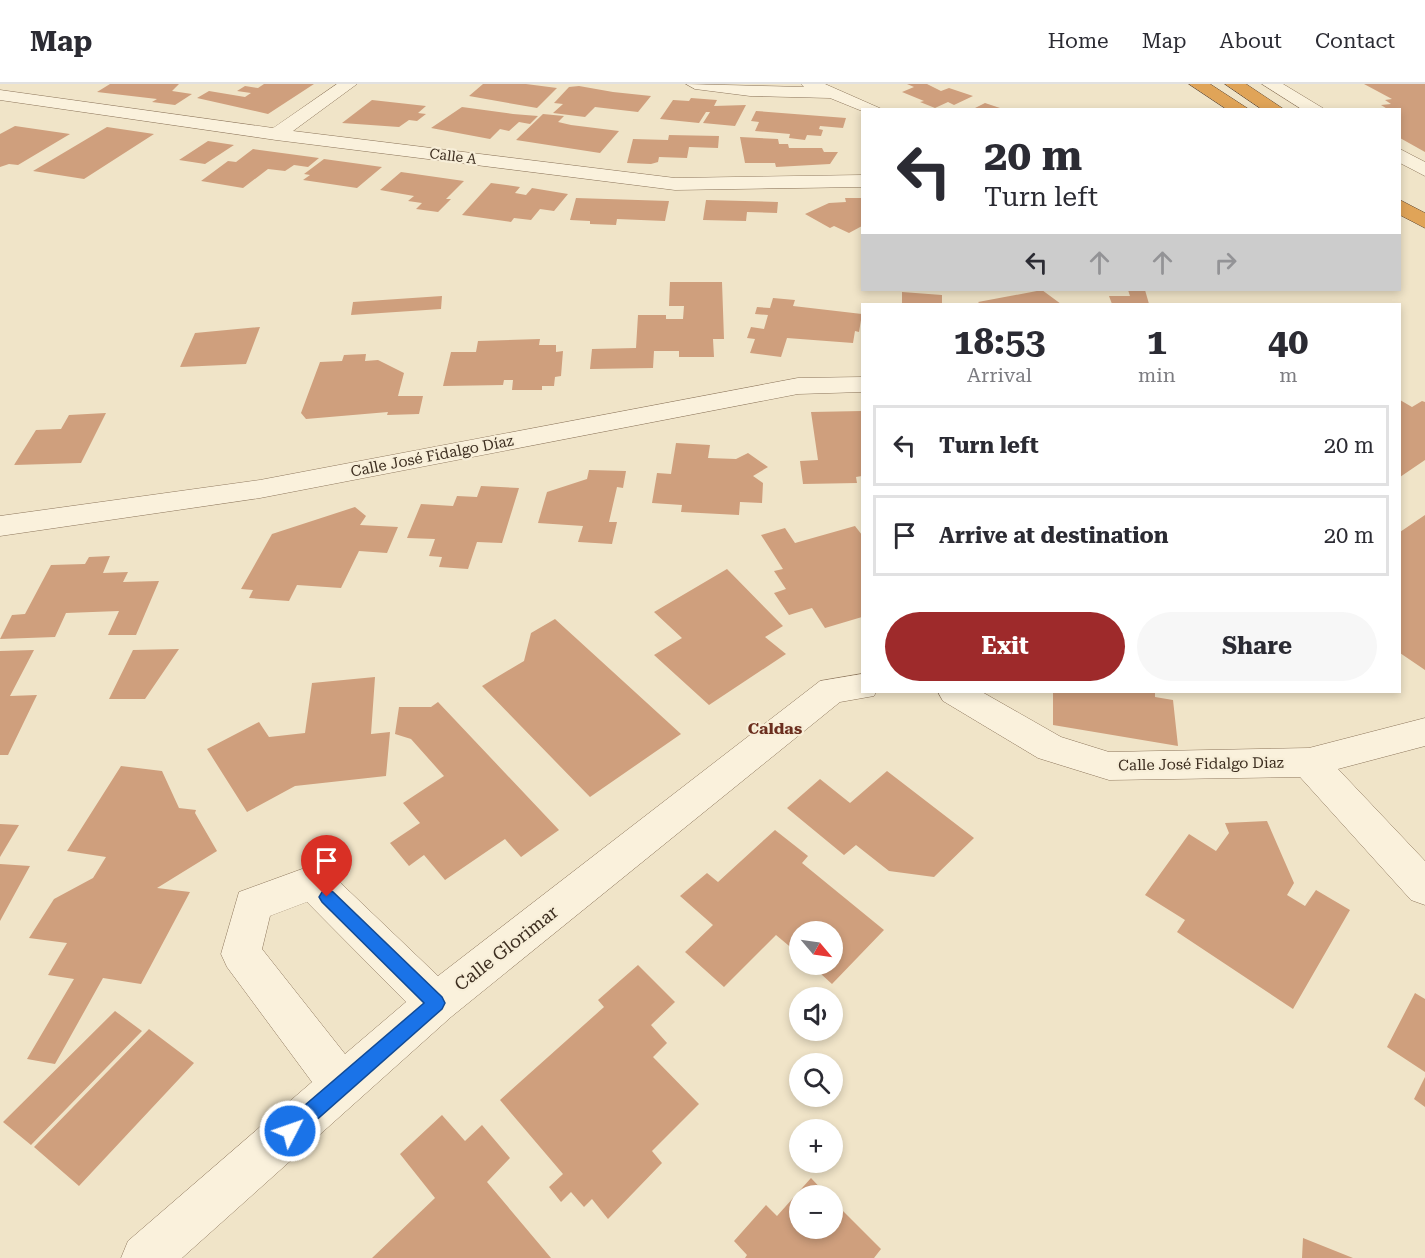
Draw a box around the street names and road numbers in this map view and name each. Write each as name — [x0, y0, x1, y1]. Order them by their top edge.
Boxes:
street label: Calle A — [429, 145, 478, 167]
street label: Calle José Fidalgo Díaz — [349, 431, 515, 481]
street label: Calle José Fidalgo Diaz — [1118, 754, 1284, 774]
street label: Calle Glorimar — [450, 901, 562, 995]

